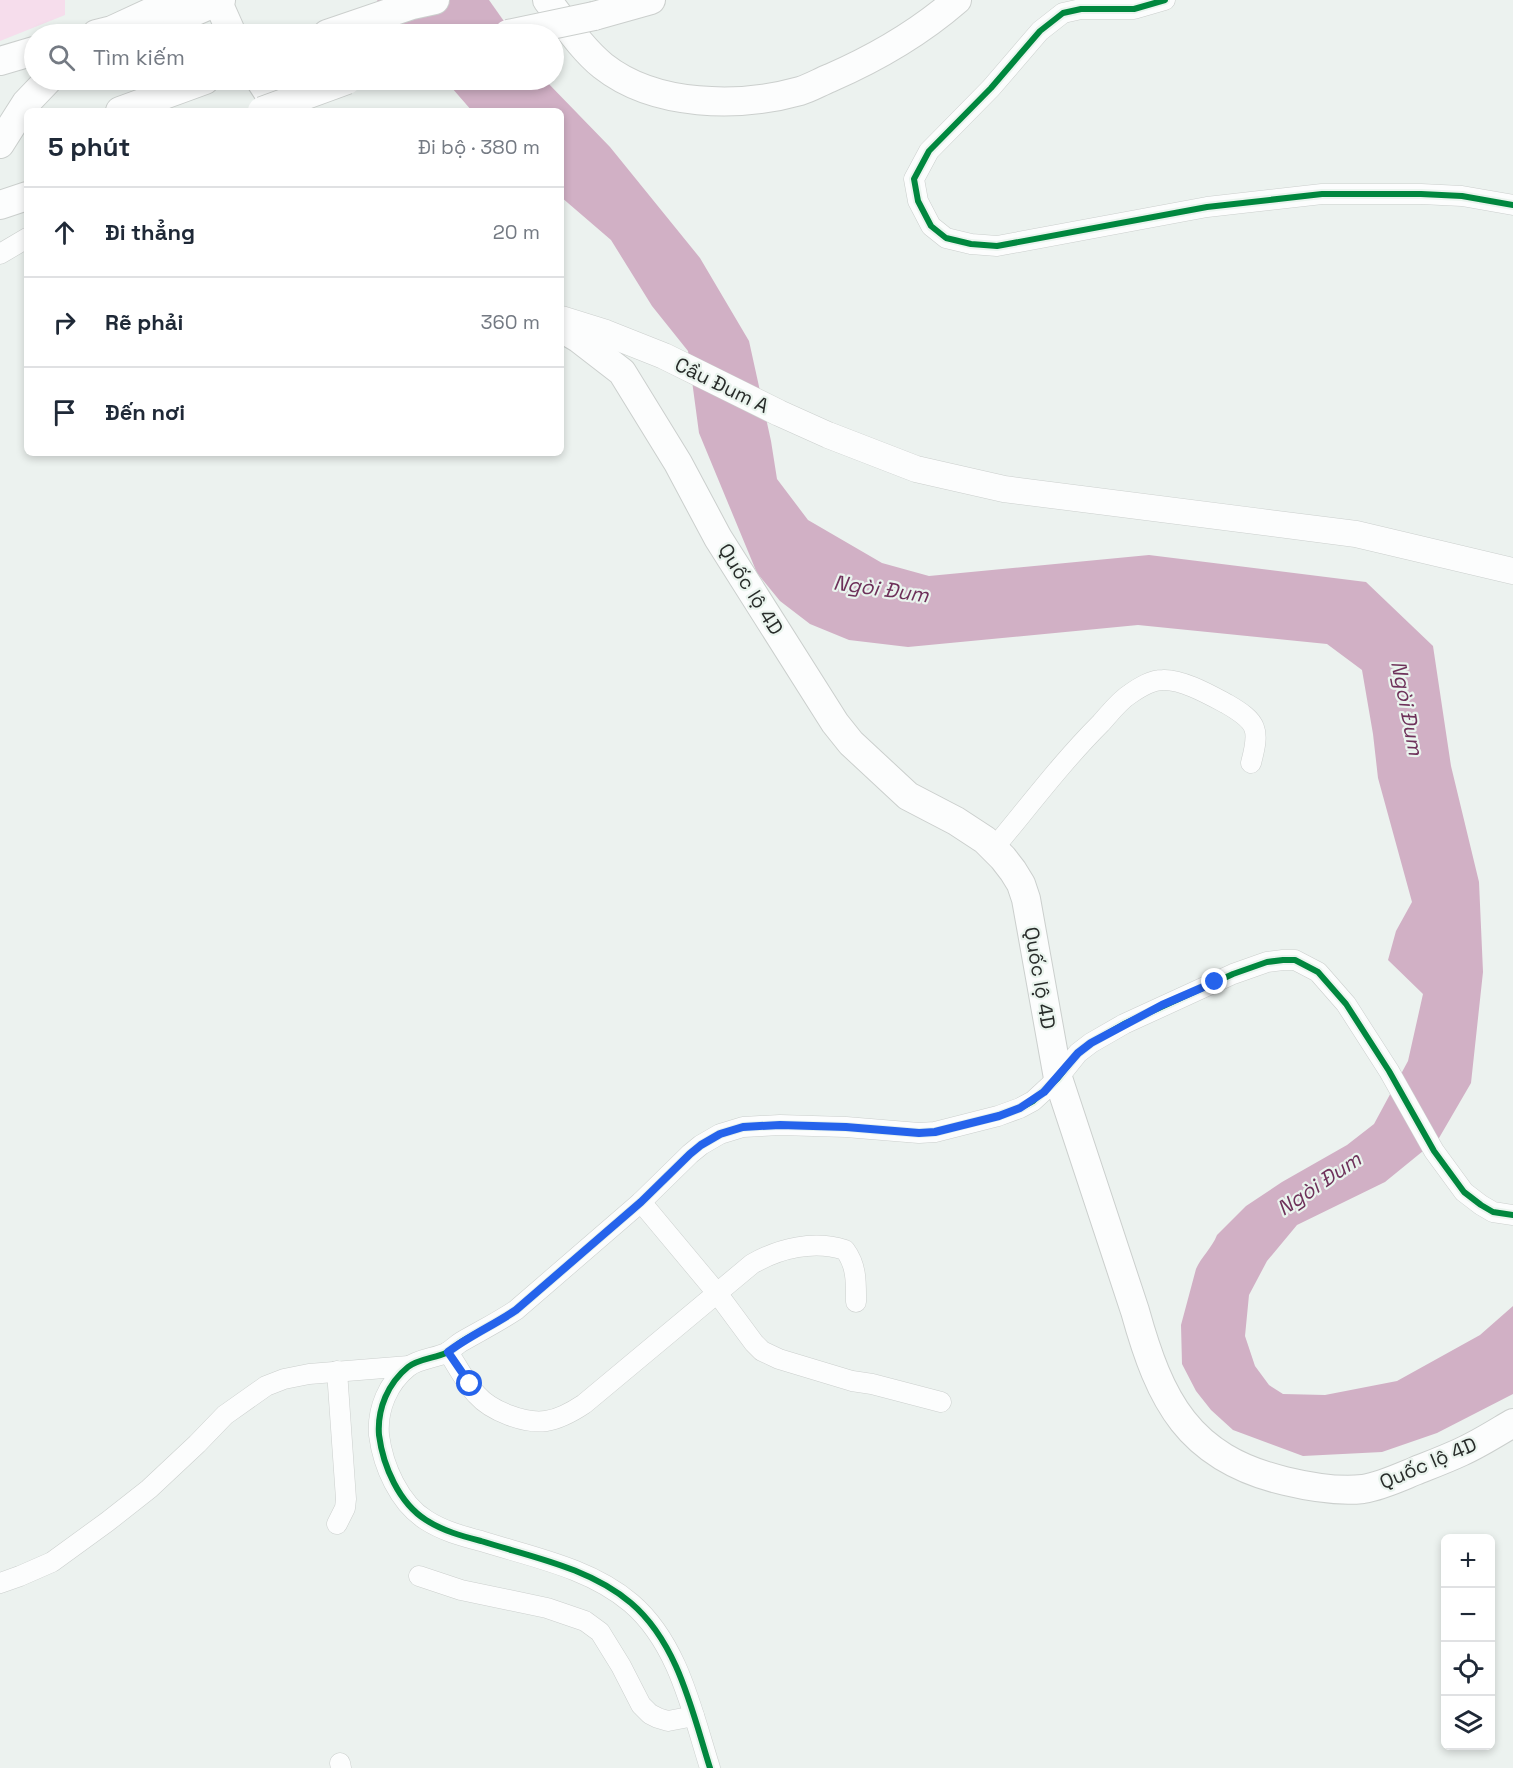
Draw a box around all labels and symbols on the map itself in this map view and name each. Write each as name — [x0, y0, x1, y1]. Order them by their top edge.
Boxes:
street label: Cầu Đum A — [671, 351, 774, 419]
street label: Quốc lộ 4D — [713, 538, 789, 640]
water label: Ngòi Đum — [832, 568, 931, 609]
water label: Ngòi Đum — [1385, 658, 1430, 758]
street label: Quốc lộ 4D — [1018, 925, 1062, 1031]
route end — [1201, 968, 1227, 994]
water label: Ngòi Đum — [1271, 1145, 1367, 1222]
route start — [456, 1370, 482, 1396]
street label: Quốc lộ 4D — [1375, 1431, 1481, 1495]

